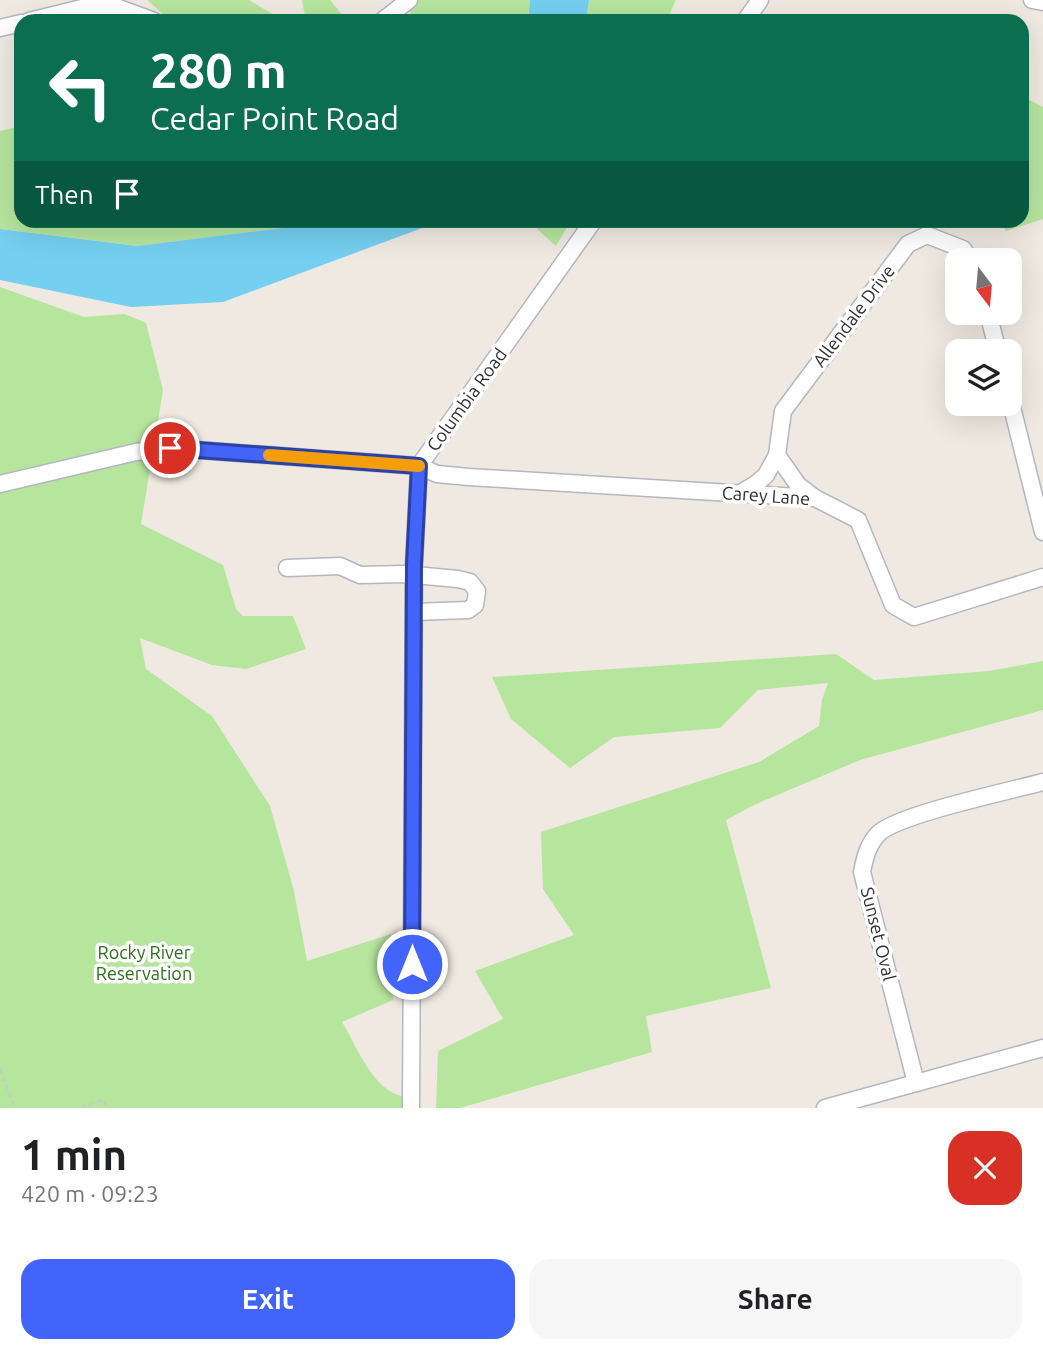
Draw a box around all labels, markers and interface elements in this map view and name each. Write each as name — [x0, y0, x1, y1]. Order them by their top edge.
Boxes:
icon: left — [35, 42, 126, 133]
text: 280 m — [150, 42, 287, 97]
text: Cedar Point Road — [150, 100, 399, 136]
icon: arrive — [108, 175, 146, 213]
text: Then — [35, 180, 94, 209]
north arrow — [945, 248, 1022, 326]
map controls — [945, 248, 1022, 416]
street label: Allendale Drive — [808, 260, 898, 370]
button: layers — [945, 339, 1022, 416]
street label: Columbia Road — [422, 344, 510, 455]
pin — [140, 418, 200, 478]
icon: arrive — [151, 429, 189, 467]
street label: Carey Lane — [721, 482, 811, 508]
street label: Sunset Oval — [858, 885, 900, 983]
position arrow — [375, 927, 449, 1001]
park label: Rocky River Reservation — [96, 942, 192, 983]
text: 1 min — [21, 1131, 127, 1178]
button: close — [948, 1131, 1022, 1205]
text: 420 m · 09:23 — [21, 1181, 159, 1206]
button: Exit — [21, 1259, 515, 1339]
button: Share — [529, 1259, 1022, 1339]

